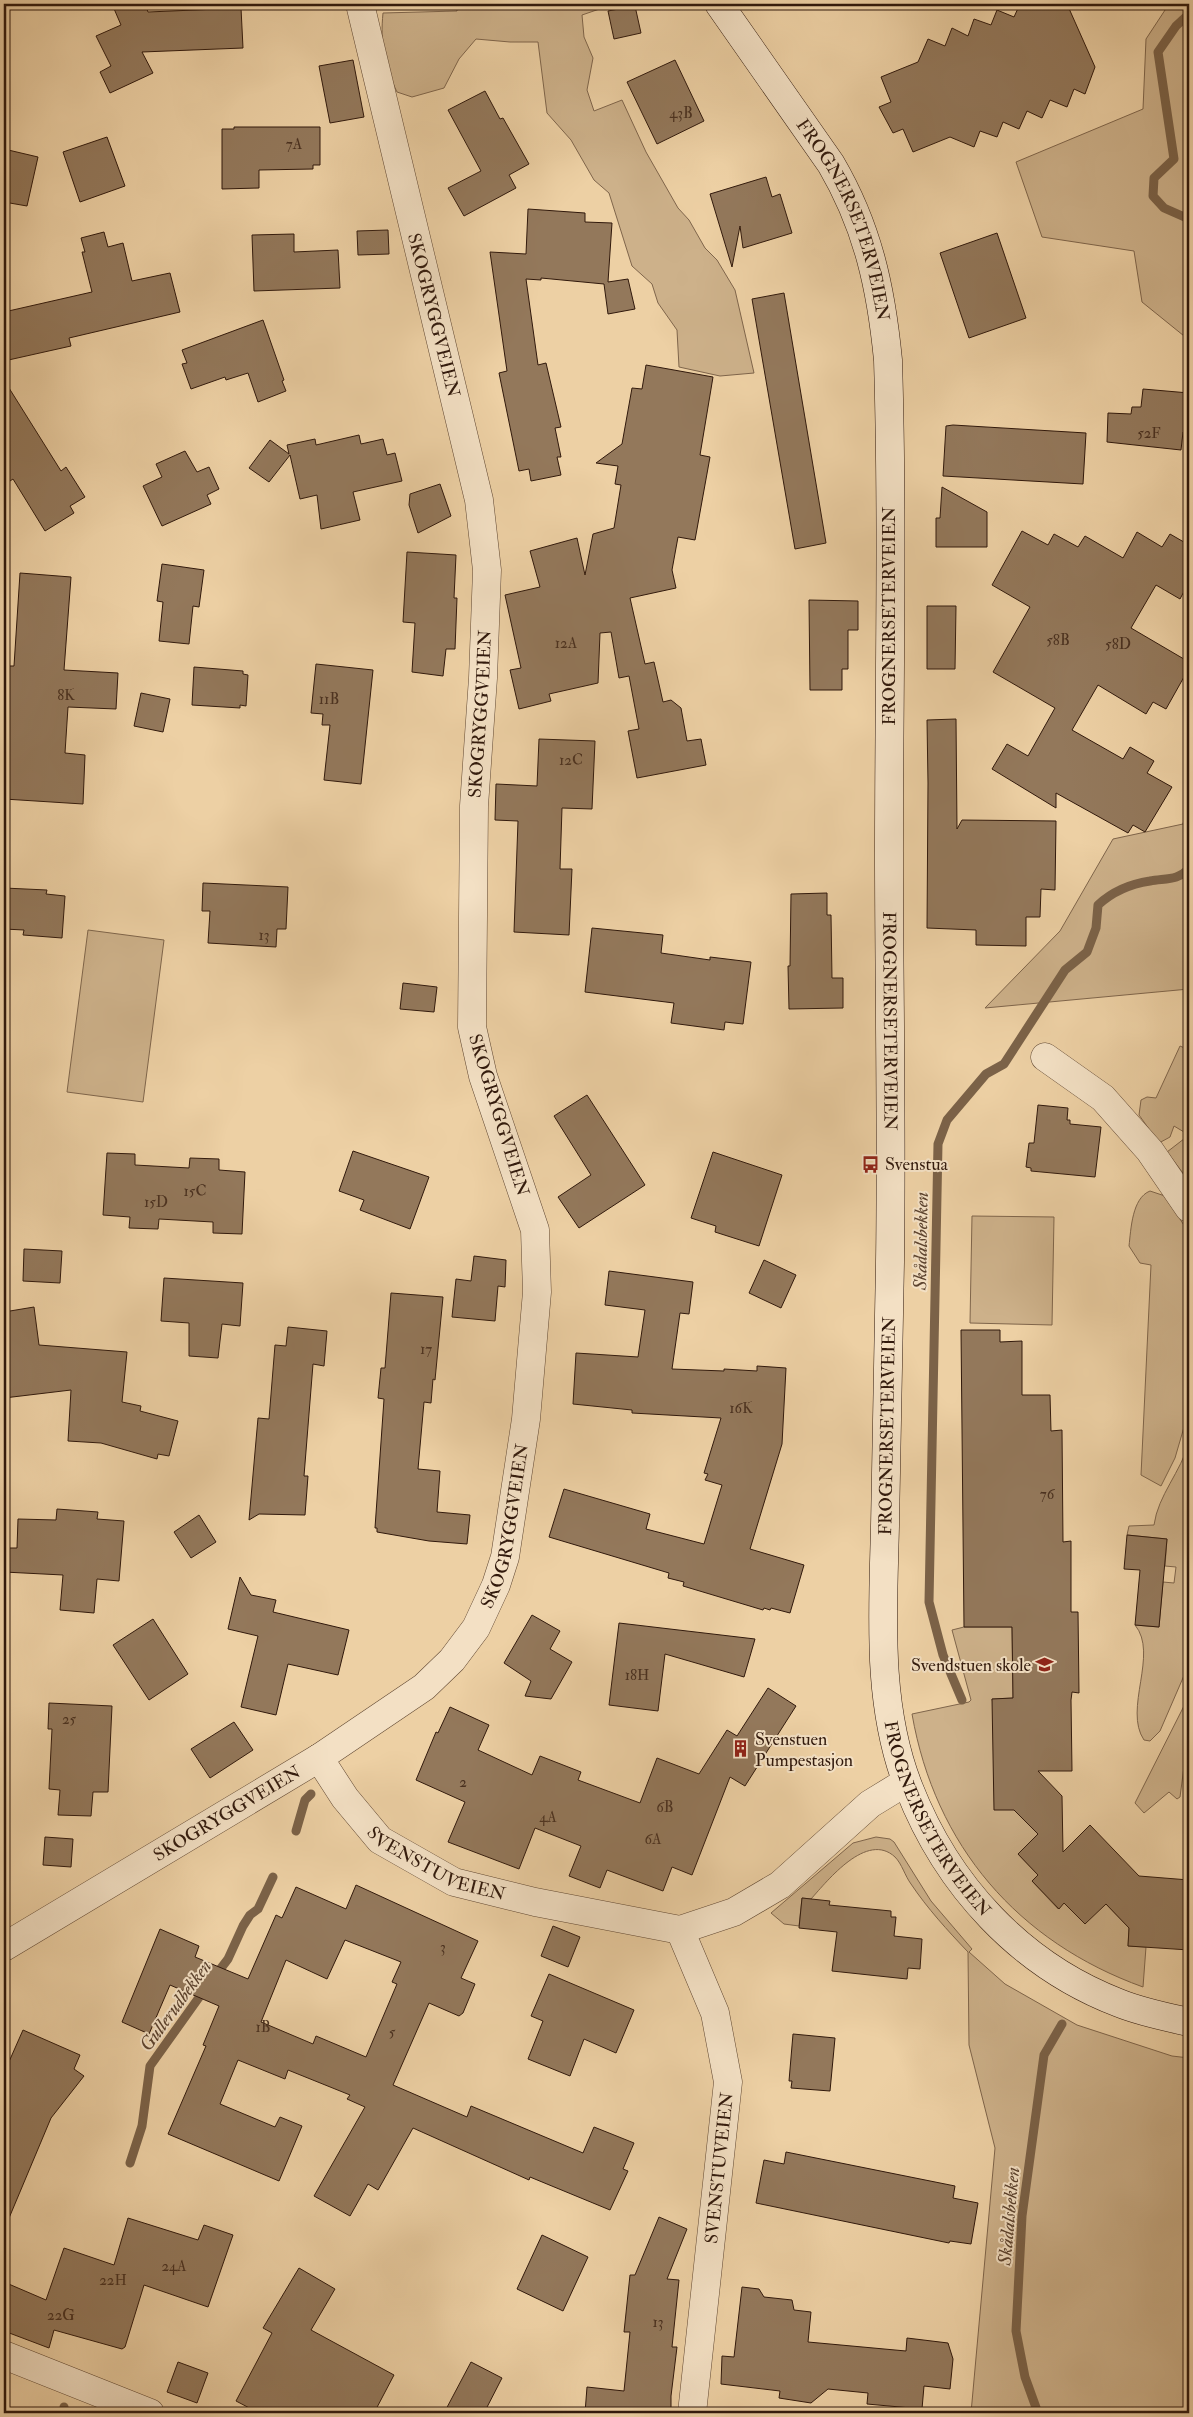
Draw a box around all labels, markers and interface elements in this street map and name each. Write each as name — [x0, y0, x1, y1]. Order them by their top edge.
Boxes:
house number: 43B — [669, 104, 693, 123]
street label: FROGNERSETERVEIEN — [791, 114, 894, 322]
house number: 7A — [286, 135, 303, 154]
street label: SKOGRYGGVEIEN — [402, 231, 465, 399]
house number: 52F — [1137, 424, 1161, 443]
street label: FROGNERSETERVEIEN — [878, 507, 901, 725]
street label: SKOGRYGGVEIEN — [464, 630, 497, 799]
house number: 58B — [1046, 631, 1070, 650]
house number: 12A — [555, 634, 578, 653]
house number: 58D — [1105, 635, 1131, 654]
house number: 8K — [57, 686, 75, 705]
house number: 11B — [319, 690, 339, 709]
house number: 12C — [559, 751, 583, 770]
street label: FROGNERSETERVEIEN — [877, 911, 902, 1130]
house number: 13 — [258, 926, 270, 945]
street label: SKOGRYGGVEIEN — [463, 1031, 534, 1199]
place label: Svenstua — [885, 1153, 949, 1176]
bus stop icon: Svenstua — [861, 1154, 881, 1174]
house number: 15C — [184, 1182, 206, 1201]
water label: Skådalsbekken — [908, 1192, 934, 1291]
house number: 15D — [144, 1193, 168, 1212]
street label: FROGNERSETERVEIEN — [874, 1316, 901, 1536]
house number: 17 — [420, 1340, 432, 1359]
house number: 16K — [729, 1399, 753, 1418]
street label: SKOGRYGGVEIEN — [476, 1442, 534, 1612]
house number: 76 — [1040, 1485, 1056, 1504]
place label: Svendstuen skole — [911, 1654, 1031, 1677]
school or university icon: Svendstuen skole — [1035, 1655, 1055, 1675]
house number: 18H — [625, 1666, 649, 1685]
house number: 25 — [62, 1710, 76, 1729]
street label: FROGNERSETERVEIEN — [879, 1719, 996, 1922]
place label: Svenstuen Pumpestasjon — [755, 1728, 853, 1772]
building icon: Svenstuen Pumpestasjon — [731, 1739, 751, 1759]
street label: SKOGRYGGVEIEN — [149, 1761, 305, 1867]
house number: 2 — [459, 1773, 467, 1792]
house number: 6B — [656, 1798, 674, 1817]
house number: 4A — [539, 1808, 557, 1827]
street label: SVENSTUVEIEN — [361, 1822, 508, 1906]
house number: 6A — [644, 1830, 662, 1849]
house number: 3 — [440, 1938, 446, 1957]
water label: Gullerudbekken — [134, 1955, 217, 2056]
house number: 1B — [255, 2018, 271, 2037]
house number: 5 — [389, 2023, 396, 2042]
street label: SVENSTUVEIEN — [700, 2091, 739, 2245]
water label: Skådalsbekken — [993, 2166, 1025, 2267]
house number: 24A — [161, 2257, 187, 2276]
house number: 22H — [99, 2271, 127, 2290]
house number: 22G — [47, 2306, 75, 2325]
house number: 13 — [652, 2313, 664, 2332]

